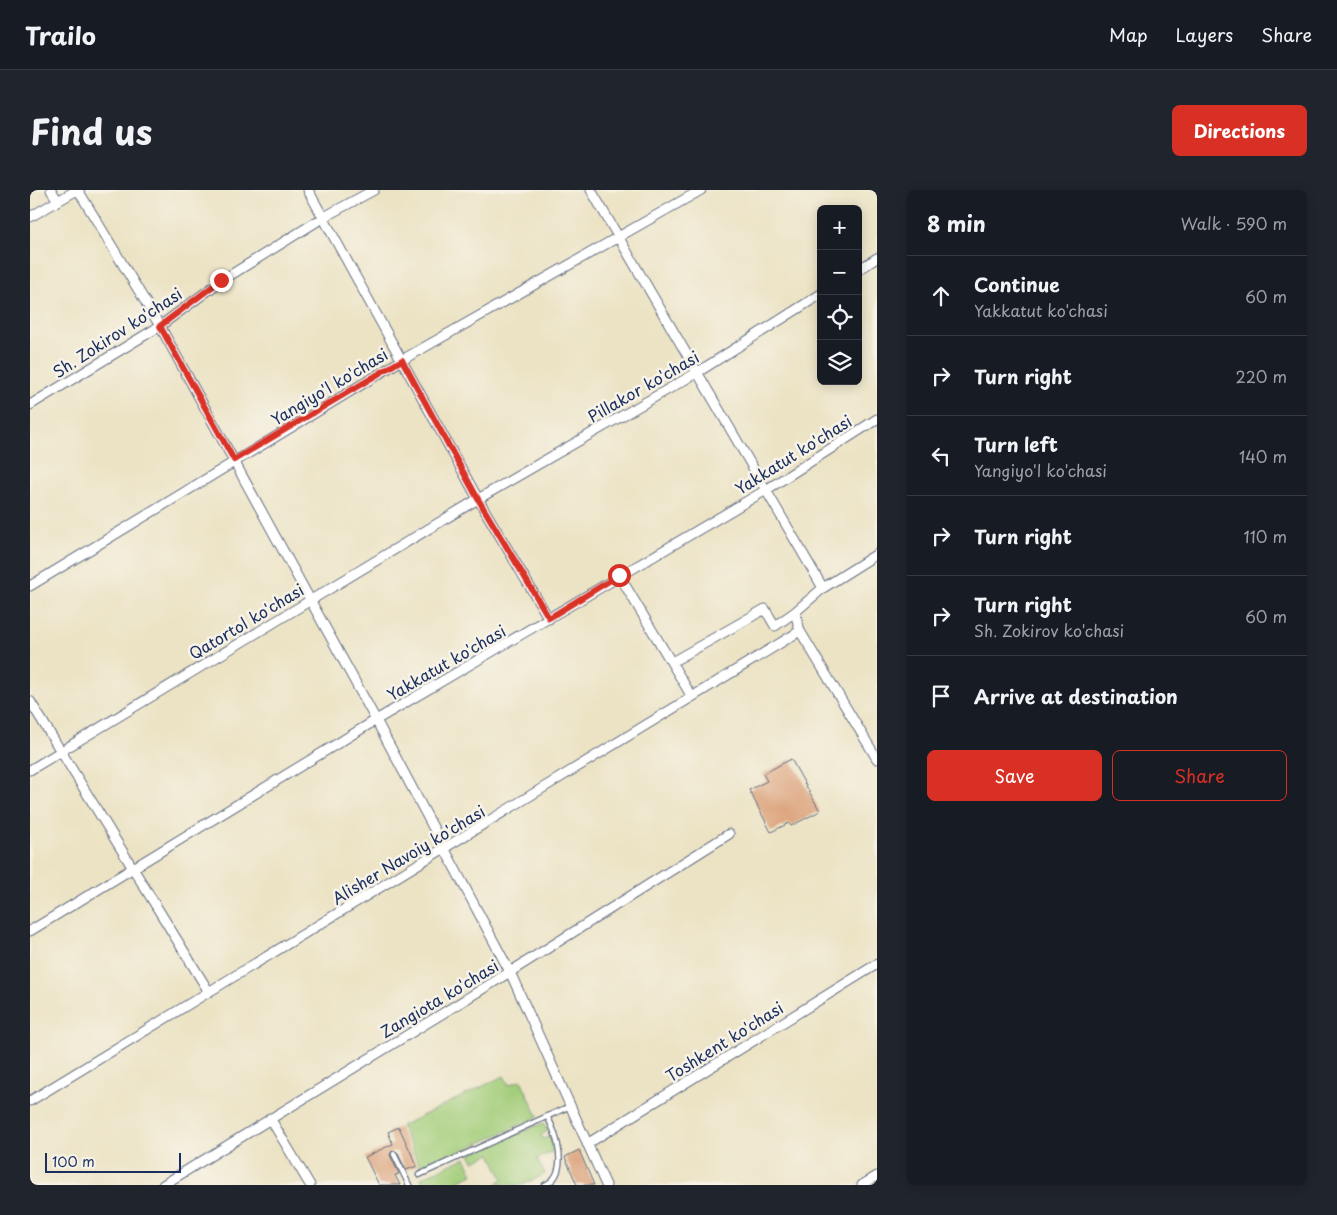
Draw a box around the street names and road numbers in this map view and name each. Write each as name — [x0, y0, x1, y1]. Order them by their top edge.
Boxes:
street label: Sh. Zokirov ko'chasi — [48, 281, 186, 383]
street label: Yangiyo'l ko'chasi — [266, 341, 392, 431]
street label: Pillakor ko'chasi — [583, 344, 703, 428]
street label: Yakkatut ko'chasi — [730, 408, 856, 500]
street label: Qatortol ko'chasi — [184, 577, 308, 665]
street label: Yakkatut ko'chasi — [382, 618, 510, 706]
street label: Alisher Navoiy ko'chasi — [327, 799, 489, 909]
street label: Zangiota ko'chasi — [375, 953, 503, 1043]
street label: Toshkent ko'chasi — [661, 995, 787, 1087]

